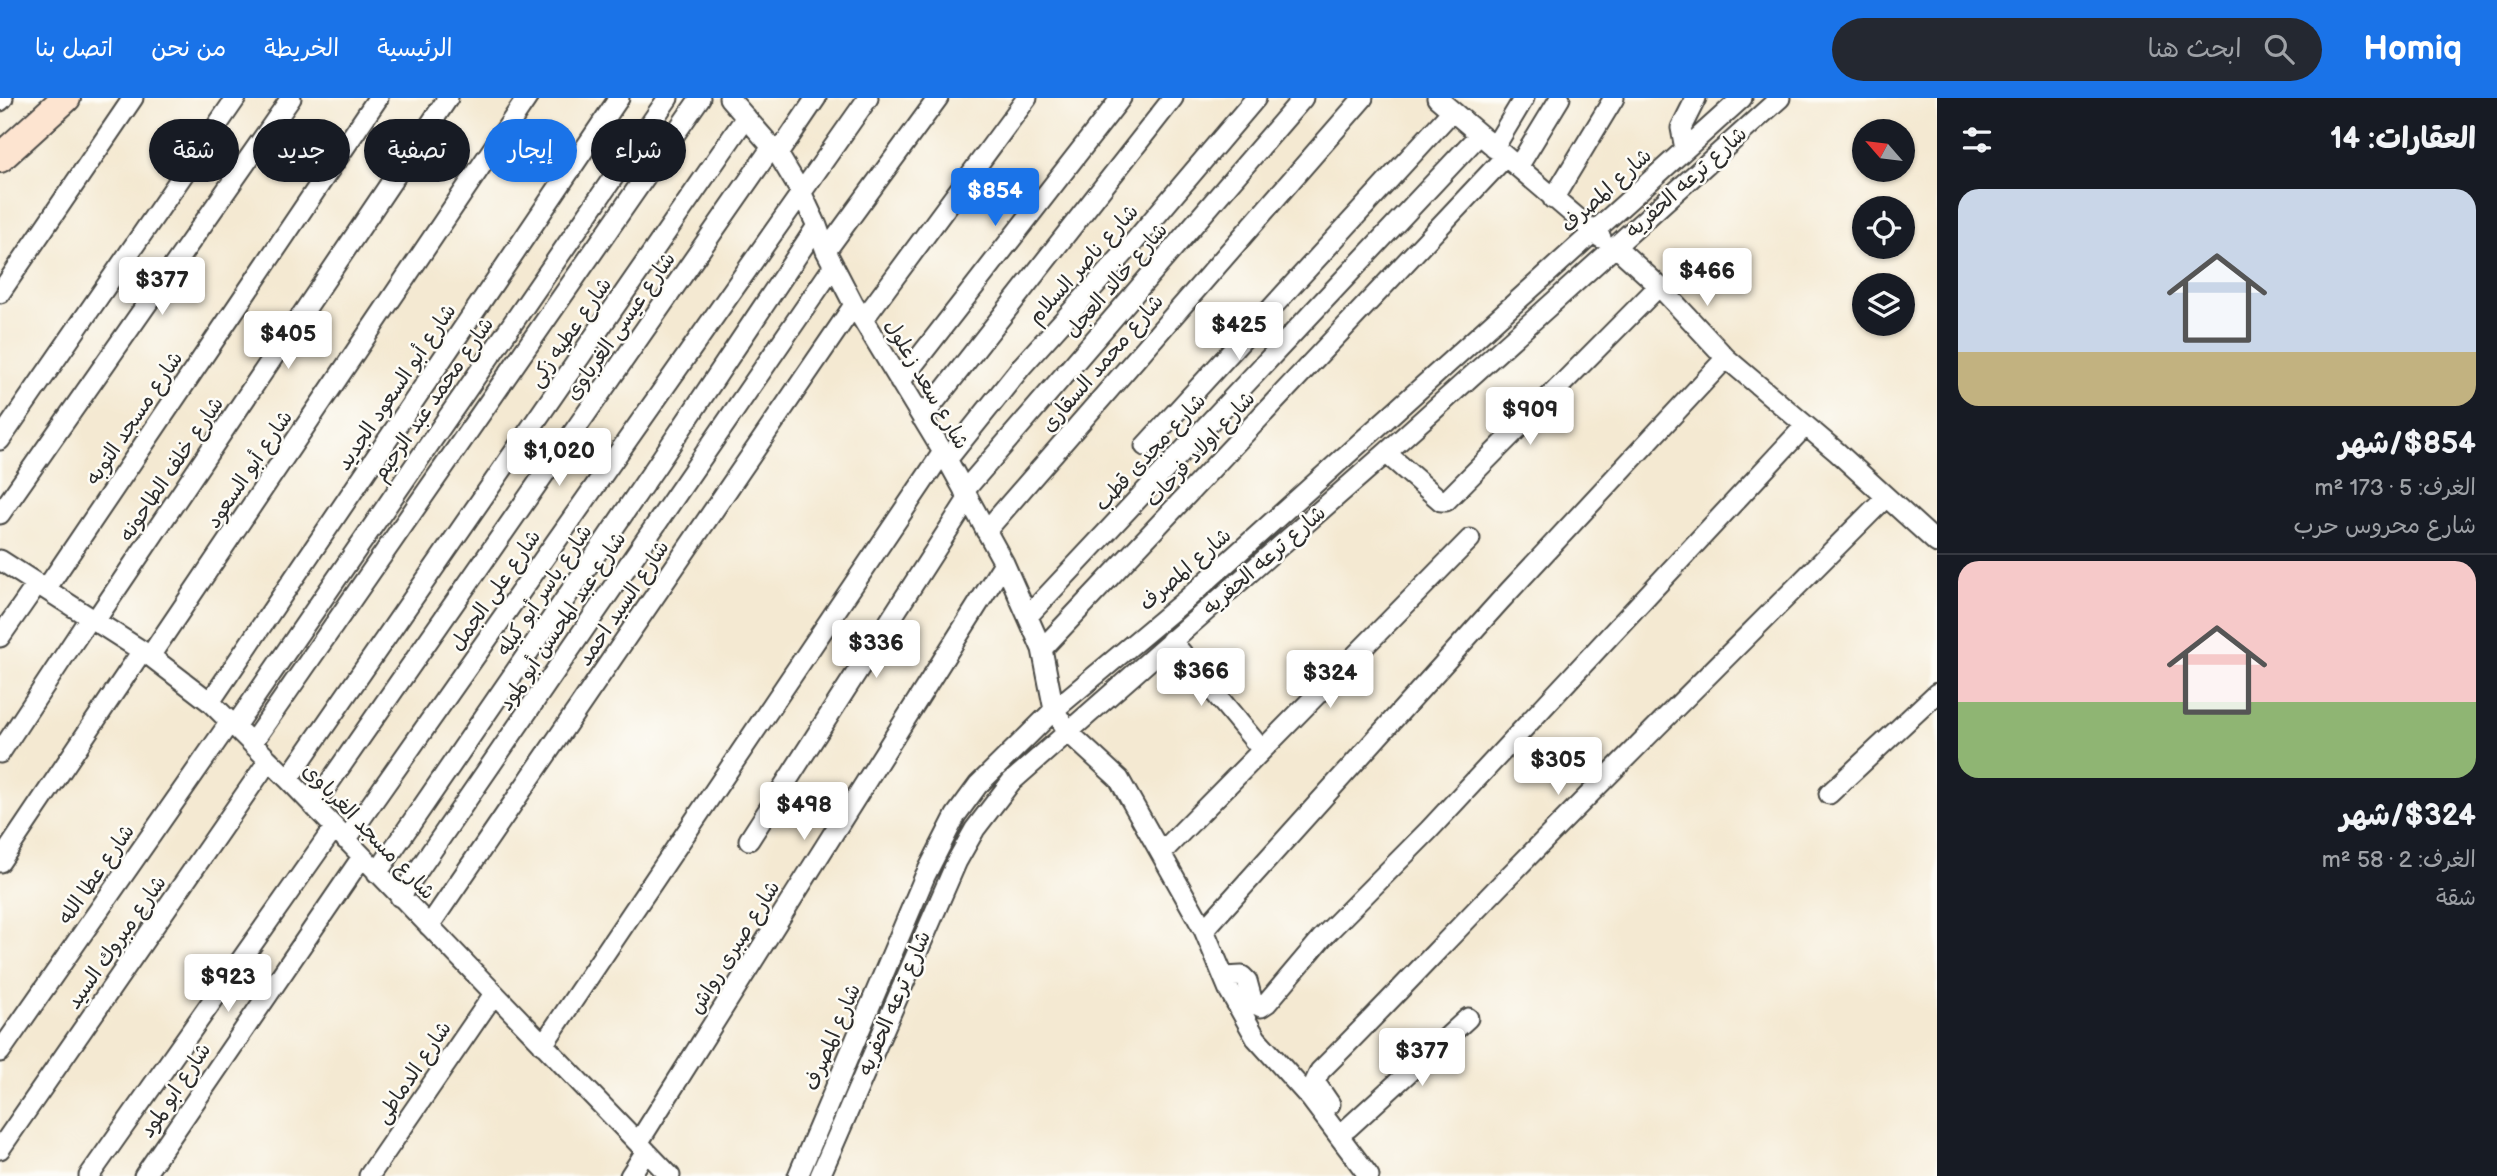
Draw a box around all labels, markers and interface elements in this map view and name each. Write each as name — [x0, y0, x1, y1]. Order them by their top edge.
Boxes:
search box — [1832, 18, 2322, 81]
text: Homiq — [2364, 29, 2462, 69]
icon: search — [2260, 30, 2298, 68]
text: اتصل بنا — [35, 34, 113, 63]
text: من نحن — [151, 34, 226, 63]
text: الخريطة — [264, 34, 339, 63]
text: الرئيسية — [377, 34, 453, 63]
text: ابحث هنا — [2148, 34, 2242, 65]
chip: شقة — [149, 119, 239, 182]
chip: جديد — [253, 119, 350, 182]
chip: تصفية — [364, 119, 470, 182]
chip: إيجار — [484, 119, 577, 182]
chip: شراء — [591, 119, 686, 182]
north arrow — [1852, 119, 1914, 182]
map controls — [1852, 119, 1915, 336]
street label: شارع ترعه الحفريه — [1620, 121, 1754, 245]
icon: filters — [1958, 121, 1996, 159]
text: العقارات: 14 — [2330, 121, 2476, 157]
street label: شارع المصرف — [1556, 143, 1658, 239]
pin: $854 — [954, 169, 1036, 228]
text: $854 — [967, 177, 1023, 205]
button: locate — [1852, 196, 1915, 259]
street label: شارع ناصر السلام — [1023, 199, 1146, 331]
street label: شارع خالد العجل — [1060, 218, 1175, 344]
icon: home — [2154, 235, 2280, 361]
street label: شارع عيسى الغرباوى — [560, 247, 683, 406]
pin: $466 — [1666, 248, 1748, 308]
text: $466 — [1679, 257, 1735, 285]
pin: $377 — [121, 258, 203, 317]
text: $377 — [135, 266, 189, 294]
street label: شارع عطيه زكى — [523, 273, 619, 393]
button: layers — [1852, 273, 1915, 336]
street label: شارع محمد السقارى — [1036, 289, 1170, 439]
street label: شارع أبو السعود الجديد — [331, 299, 463, 476]
pin: $425 — [1198, 302, 1280, 362]
text: $425 — [1211, 311, 1267, 339]
pin: $405 — [247, 312, 329, 371]
street label: شارع محمد عبد الرحيم — [367, 313, 502, 488]
street label: شارع سعد زعلول — [877, 315, 974, 455]
text: $405 — [260, 320, 316, 348]
street label: شارع مسجد التوبه — [81, 347, 190, 491]
street label: شارع اولاد فرحات — [1140, 386, 1262, 514]
street label: شارع مجدى قطب — [1090, 388, 1213, 518]
pin: $909 — [1489, 388, 1571, 447]
street label: شارع خلف الطاحونه — [114, 392, 231, 548]
text: $909 — [1502, 396, 1558, 424]
street label: شارع أبو السعود — [201, 406, 300, 534]
text: $854/شهر — [2339, 426, 2476, 462]
pin: $1,020 — [502, 428, 616, 488]
text: $1,020 — [523, 437, 595, 465]
text: الغرف: 5 · 173 m² — [2314, 474, 2476, 502]
street label: شارع ترعه الحفريه — [1198, 500, 1332, 622]
text: شارع محروس حرب — [2293, 512, 2476, 540]
street label: شارع ياسر أبو كيله — [491, 520, 599, 662]
street label: شارع المصرف — [1134, 523, 1238, 618]
street label: شارع على الجمل — [444, 525, 548, 657]
street label: شارع عبد المحسن أبو لمود — [493, 527, 633, 716]
street label: شارع السيد احمد — [572, 536, 676, 672]
icon: home — [2154, 607, 2280, 733]
pin: $336 — [835, 620, 917, 680]
text: $336 — [848, 629, 904, 657]
pin: $366 — [1160, 648, 1242, 708]
pin: $324 — [1289, 650, 1371, 710]
text: $366 — [1173, 657, 1229, 685]
text: $324 — [1302, 659, 1358, 687]
pin: $305 — [1517, 738, 1599, 797]
text: $305 — [1530, 746, 1586, 774]
street label: شارع مسجد الغرباوى — [296, 758, 440, 906]
pin: $498 — [763, 782, 845, 842]
text: $498 — [776, 791, 832, 819]
text: $324/شهر — [2340, 798, 2476, 834]
street label: شارع عطا الله — [53, 820, 142, 930]
text: الغرف: 2 · 58 m² — [2322, 846, 2476, 874]
street label: شارع مبروك السيد — [61, 871, 173, 1015]
street label: شارع صبرى رواش — [683, 876, 787, 1019]
text: شقة — [2436, 884, 2476, 912]
street label: شارع ترعه الحفريه — [853, 927, 938, 1080]
pin: $923 — [187, 954, 269, 1014]
text: $923 — [200, 963, 256, 991]
street label: شارع المصرف — [799, 980, 868, 1095]
street label: شارع الدماطى — [370, 1016, 458, 1129]
pin: $377 — [1381, 1028, 1463, 1088]
text: $377 — [1395, 1037, 1449, 1065]
street label: شارع ابو لمود — [135, 1038, 218, 1144]

